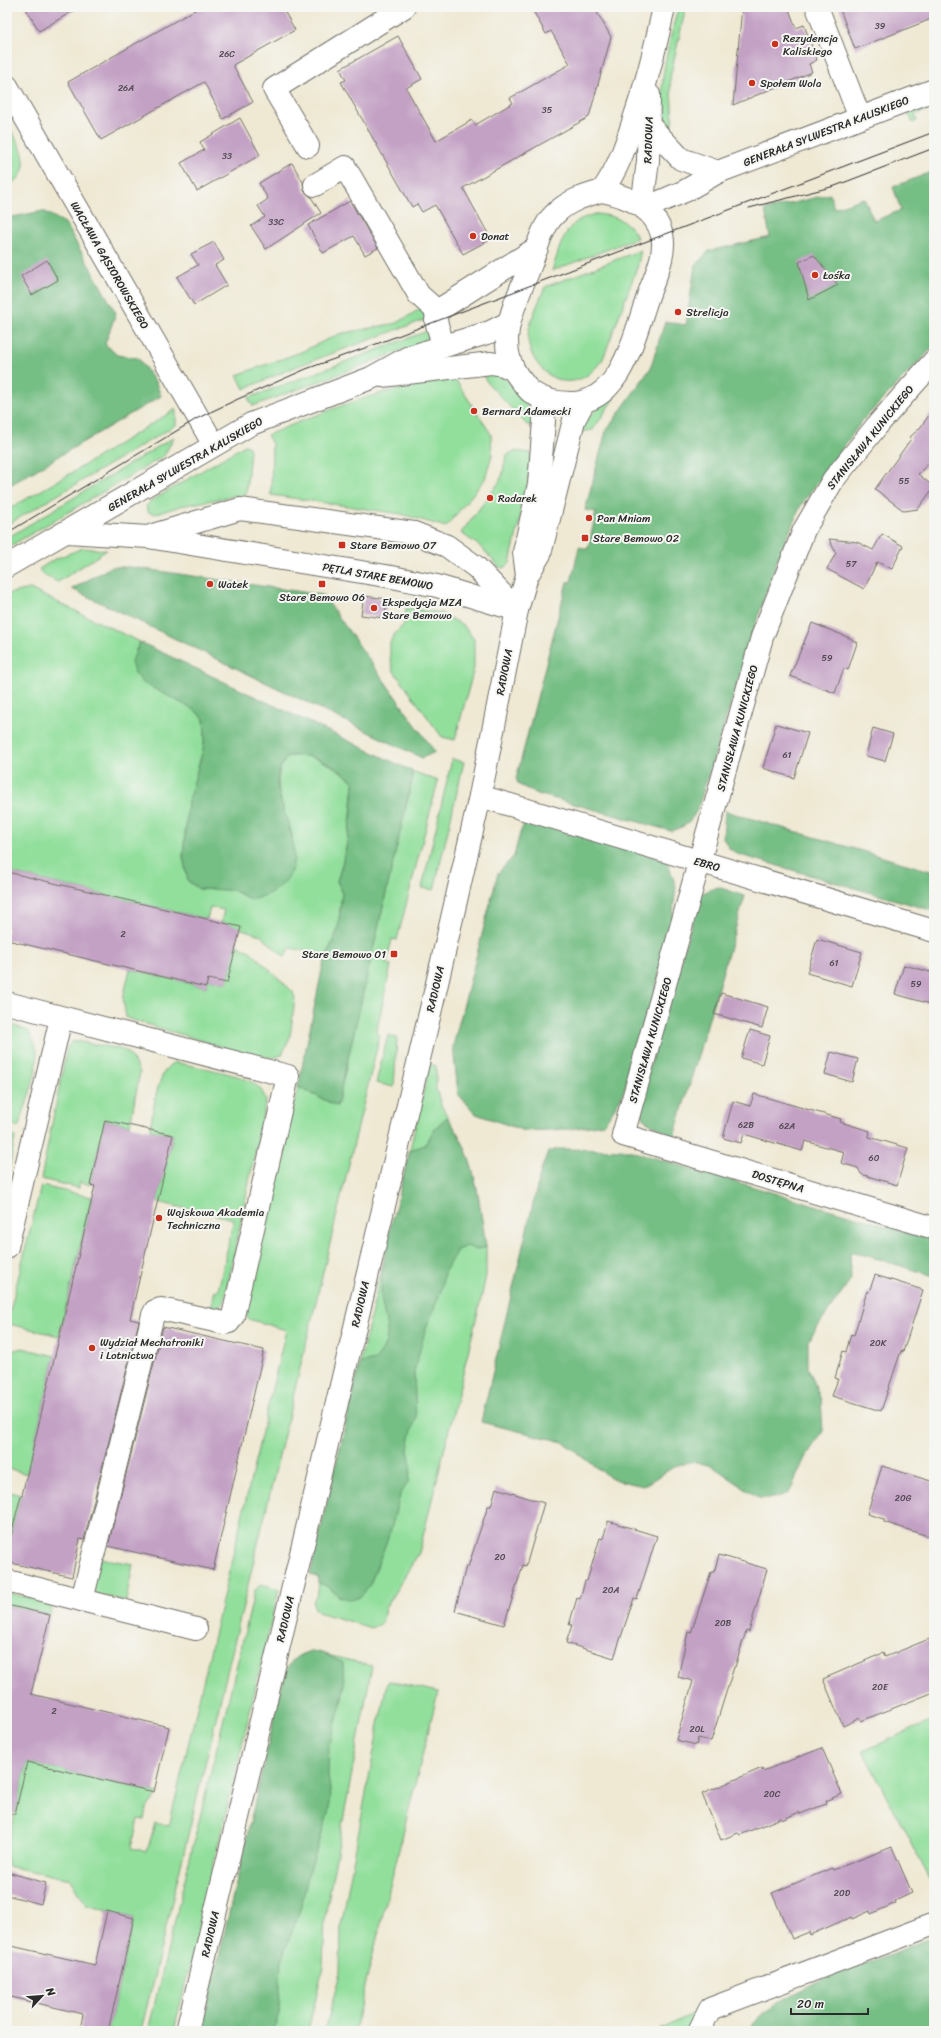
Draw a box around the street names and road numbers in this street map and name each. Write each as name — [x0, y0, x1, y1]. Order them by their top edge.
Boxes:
street label: GENERAŁA SYLWESTRA KALISKIEGO — [740, 91, 912, 172]
street label: RADIOWA — [638, 116, 659, 164]
street label: WACŁAWA GĄSIOROWSKIEGO — [65, 198, 154, 333]
street label: STANISŁAWA KUNICKIEGO — [822, 381, 919, 494]
street label: GENERAŁA SYLWESTRA KALISKIEGO — [104, 412, 267, 517]
street label: PĘTLA STARE BEMOWO — [321, 557, 435, 596]
street label: RADIOWA — [491, 647, 518, 697]
street label: STANISŁAWA KUNICKIEGO — [711, 663, 764, 794]
street label: EBRO — [691, 852, 722, 877]
street label: RADIOWA — [421, 964, 450, 1014]
street label: STANISŁAWA KUNICKIEGO — [623, 975, 678, 1105]
street label: DOSTĘPNA — [749, 1165, 806, 1198]
street label: RADIOWA — [346, 1279, 375, 1329]
street label: RADIOWA — [271, 1594, 300, 1644]
street label: RADIOWA — [196, 1909, 225, 1959]

